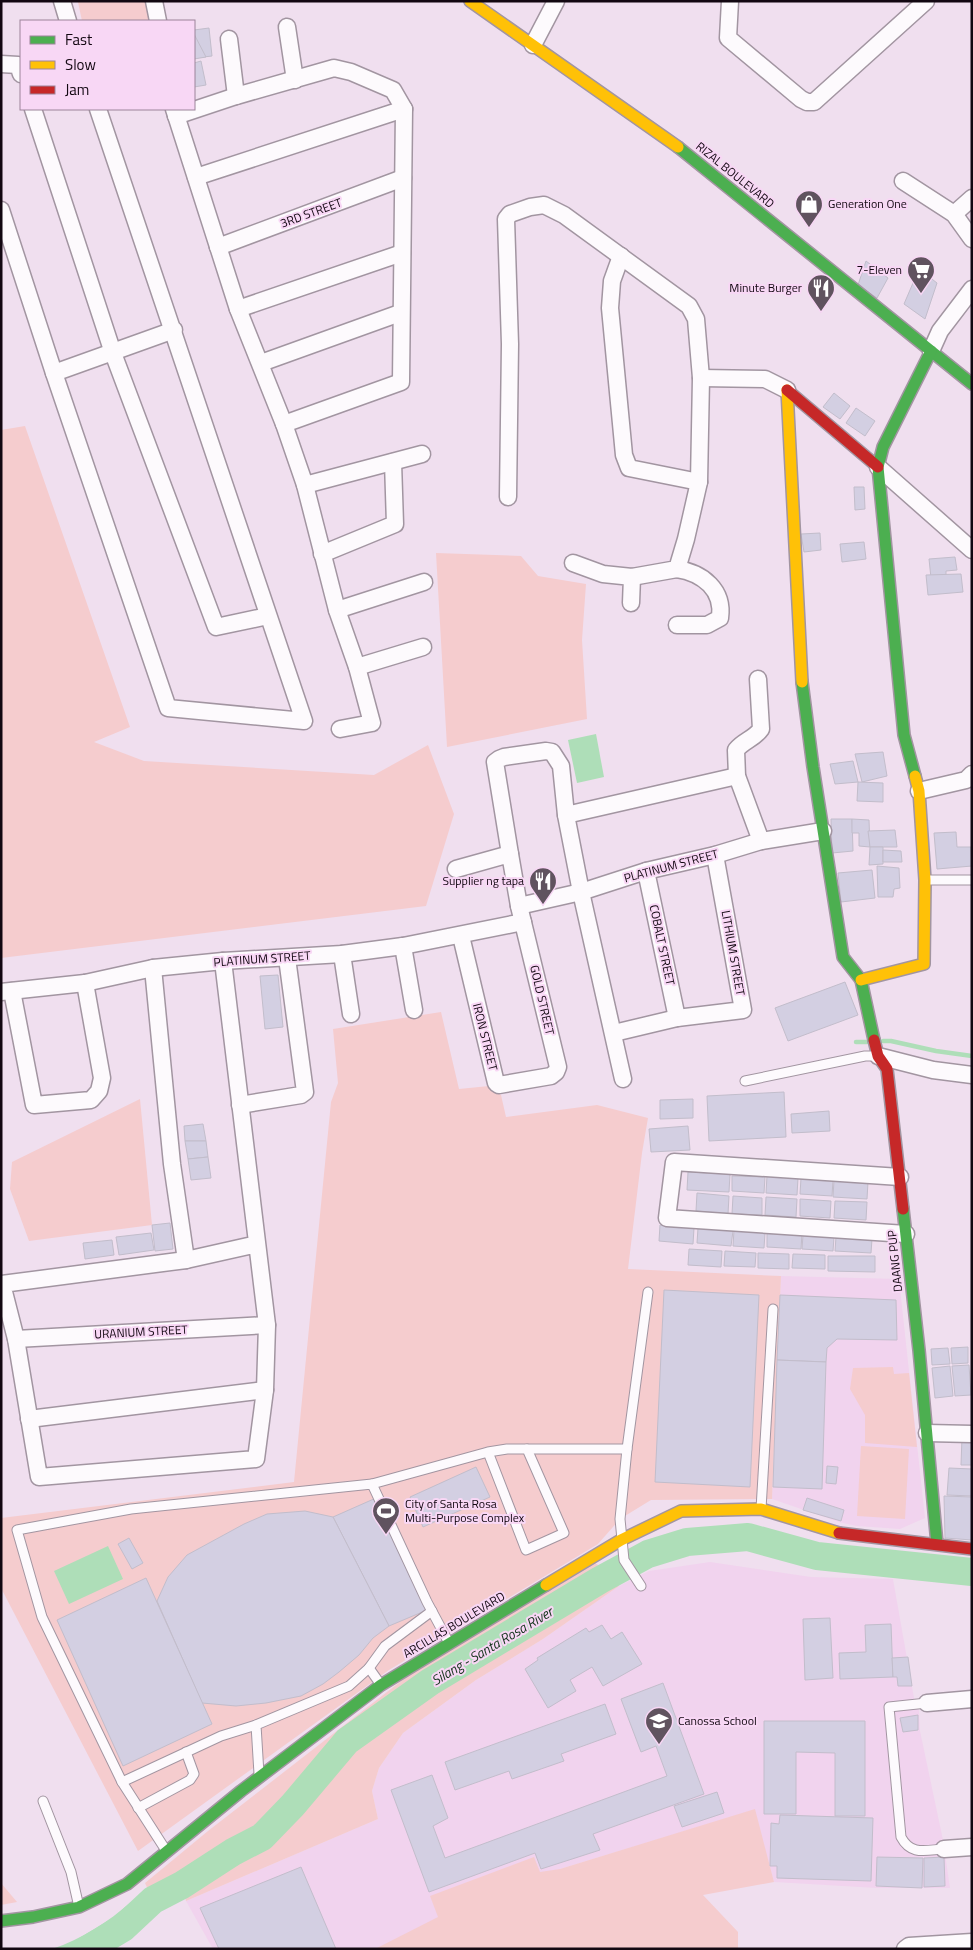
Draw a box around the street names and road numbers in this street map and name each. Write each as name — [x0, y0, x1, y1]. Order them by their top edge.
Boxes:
street label: RIZAL BOULEVARD — [692, 137, 779, 213]
street label: 3RD STREET — [277, 192, 345, 232]
street label: PLATINUM STREET — [622, 844, 721, 887]
street label: COBALT STREET — [645, 903, 680, 988]
street label: LITHIUM STREET — [717, 909, 750, 998]
street label: PLATINUM STREET — [213, 946, 312, 971]
street label: GOLD STREET — [525, 963, 560, 1037]
street label: IRON STREET — [468, 1001, 503, 1073]
street label: DAANG PUP — [882, 1229, 907, 1293]
street label: URANIUM STREET — [94, 1320, 189, 1343]
street label: ARCILLAS BOULEVARD — [399, 1586, 509, 1663]

